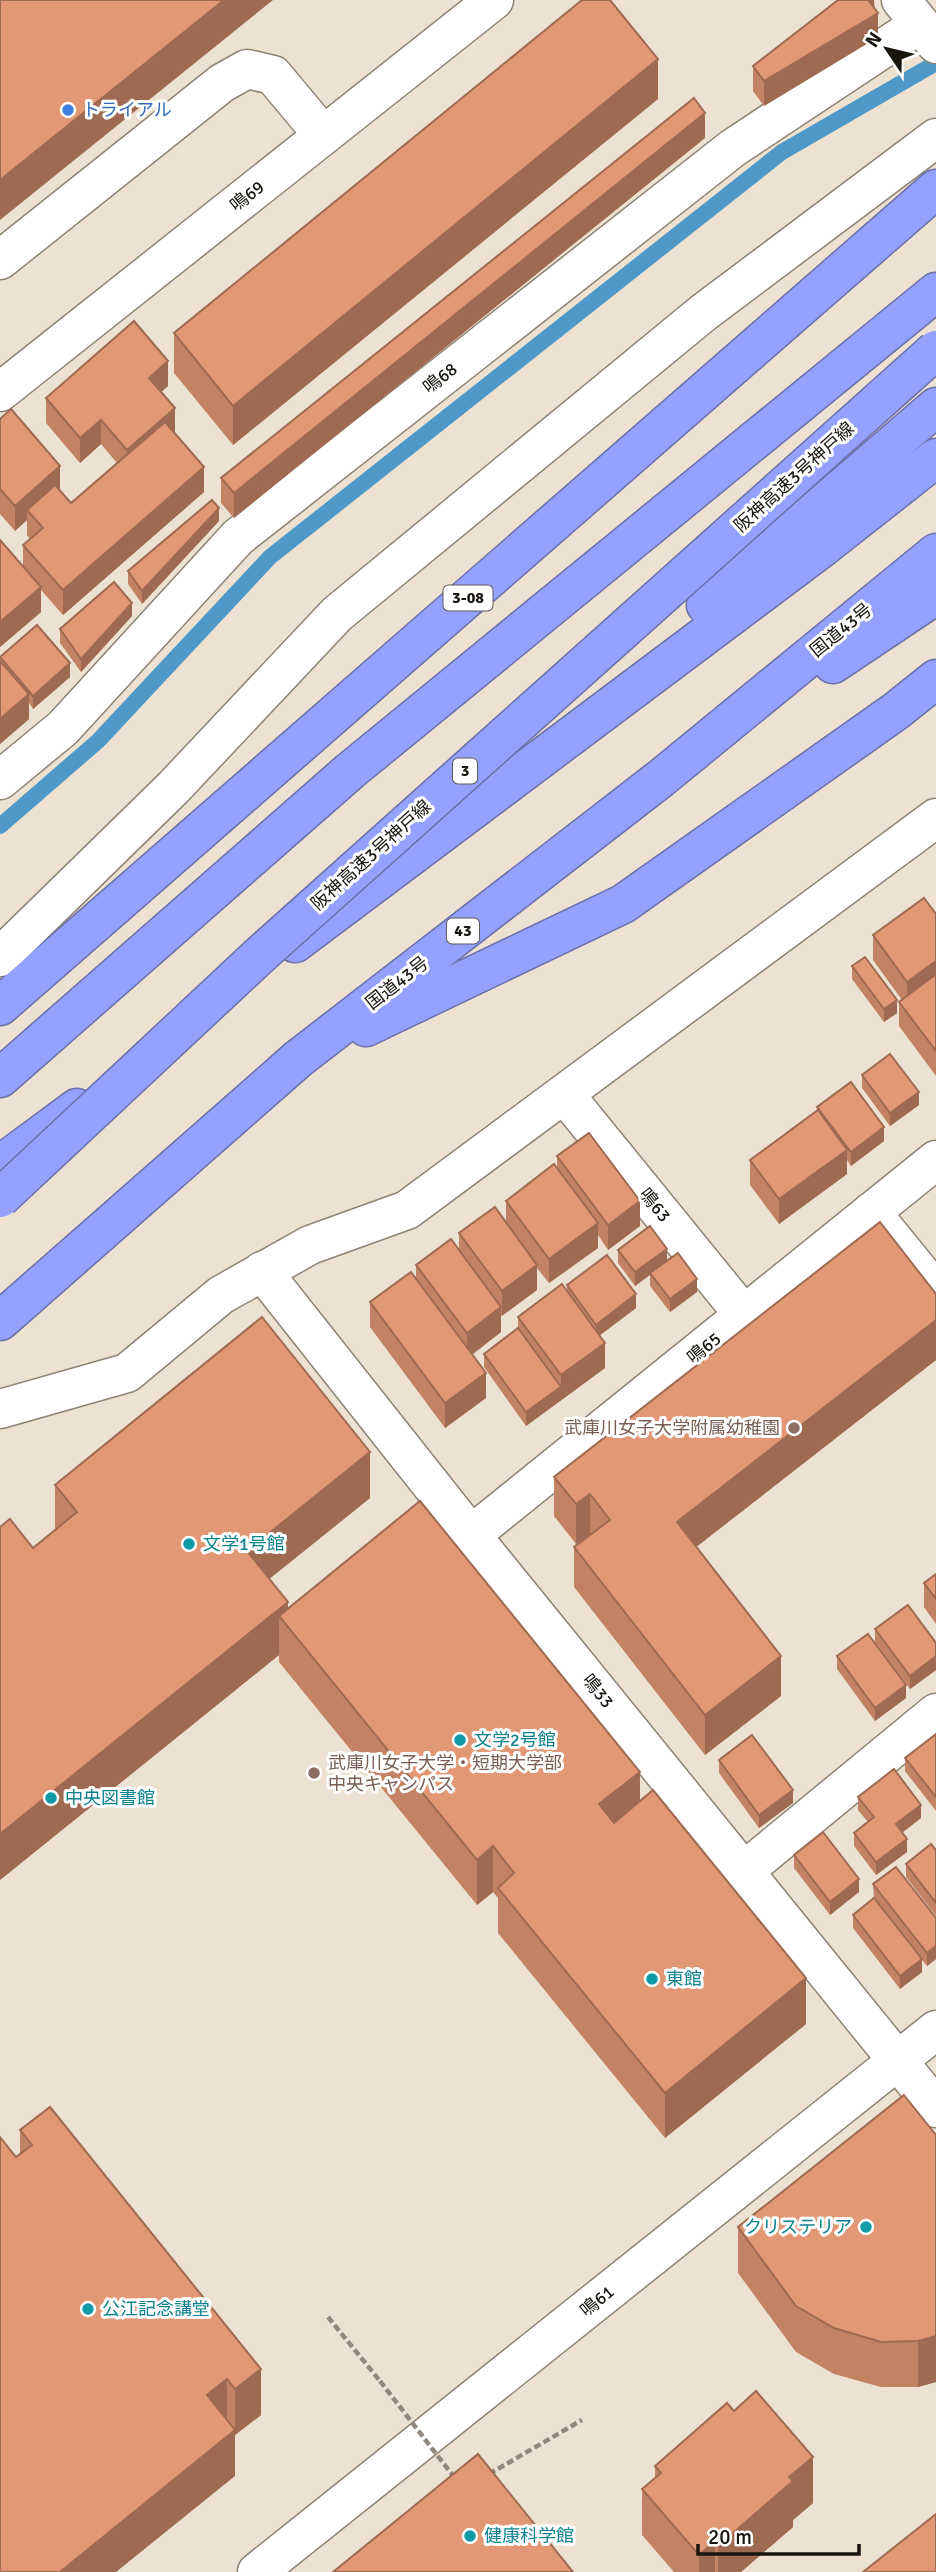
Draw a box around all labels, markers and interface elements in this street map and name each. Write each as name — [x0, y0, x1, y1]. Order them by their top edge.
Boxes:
north arrow — [852, 14, 922, 84]
text: N — [860, 28, 888, 52]
place label: トライアル — [82, 99, 172, 121]
marker: トライアル — [60, 102, 76, 118]
street label: 鳴69 — [225, 176, 269, 216]
street label: 鳴68 — [418, 358, 462, 398]
street label: 阪神高速3号神戸線 — [730, 417, 858, 537]
road number: 3-08 — [444, 586, 492, 610]
street label: 国道43号 — [806, 598, 876, 662]
road number: 3 — [453, 758, 477, 784]
street label: 阪神高速3号神戸線 — [307, 795, 435, 915]
road number: 43 — [447, 918, 479, 944]
street label: 国道43号 — [361, 952, 433, 1014]
street label: 鳴63 — [635, 1184, 675, 1226]
street label: 鳴65 — [683, 1328, 725, 1368]
place label: 武庫川女子大学附属幼稚園 — [564, 1417, 780, 1439]
marker: 武庫川女子大学附属幼稚園 — [786, 1420, 802, 1436]
place label: 文学1号館 — [203, 1533, 285, 1555]
marker: 文学1号館 — [181, 1536, 197, 1552]
street label: 鳴33 — [578, 1670, 618, 1712]
place label: 文学2号館 — [474, 1729, 556, 1751]
marker: 文学2号館 — [452, 1732, 468, 1748]
place label: 武庫川女子大学・短期大学部 中央キャンパス — [328, 1752, 562, 1795]
marker: 武庫川女子大学・短期大学部 中央キャンパス — [306, 1765, 322, 1781]
place label: 中央図書館 — [65, 1787, 155, 1809]
marker: 中央図書館 — [43, 1790, 59, 1806]
place label: 東館 — [666, 1968, 702, 1990]
marker: 東館 — [644, 1971, 660, 1987]
place label: クリステリア — [744, 2216, 852, 2238]
marker: クリステリア — [858, 2219, 874, 2235]
street label: 鳴61 — [576, 2281, 618, 2321]
place label: 公江記念講堂 — [102, 2298, 210, 2320]
marker: 公江記念講堂 — [80, 2301, 96, 2317]
scale bar — [698, 2512, 859, 2556]
text: 20 m — [708, 2524, 752, 2550]
place label: 健康科学館 — [484, 2525, 574, 2547]
marker: 健康科学館 — [462, 2528, 478, 2544]

